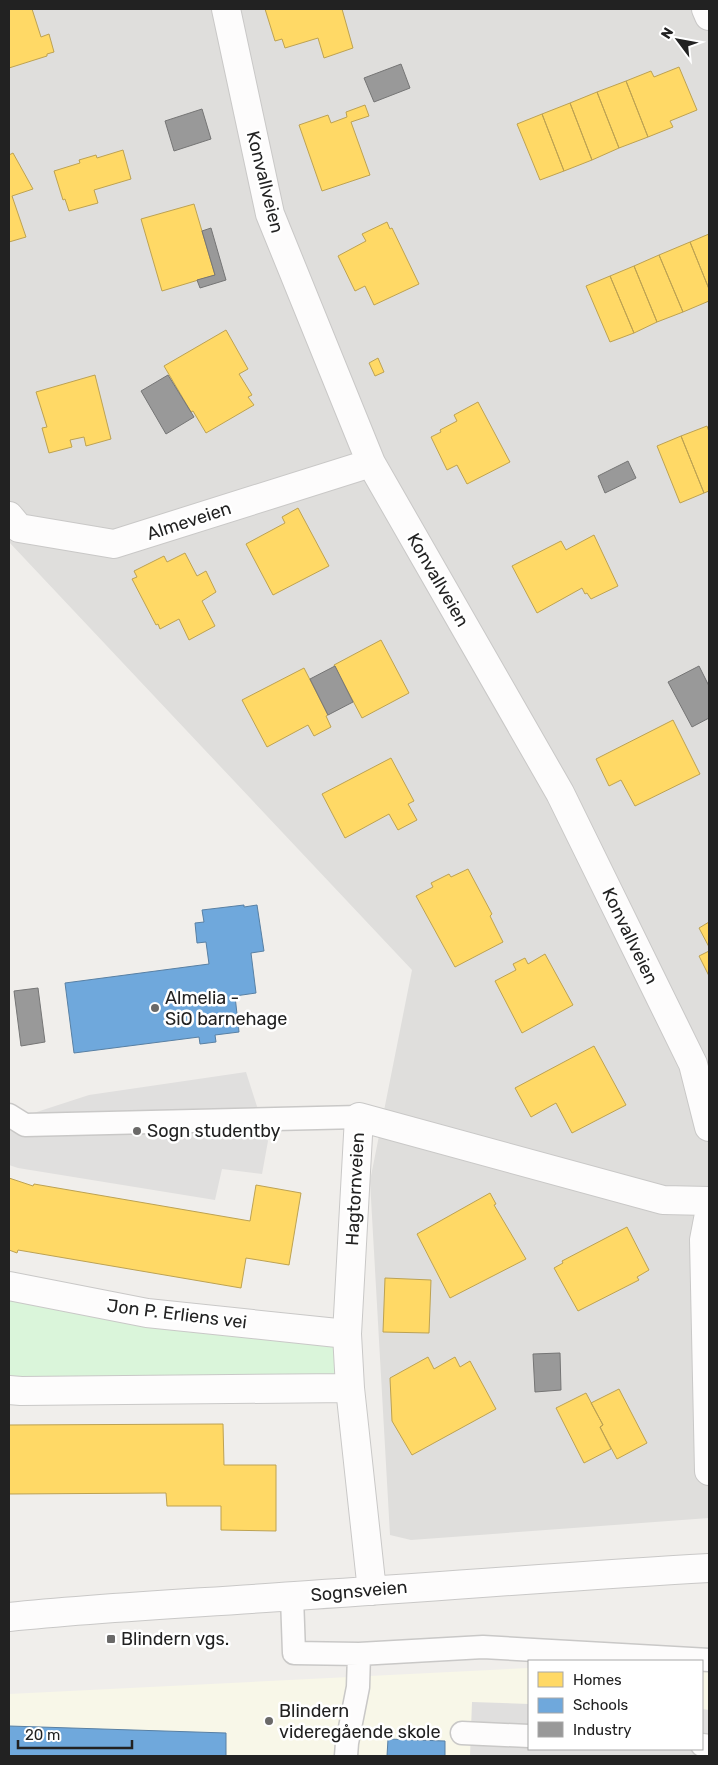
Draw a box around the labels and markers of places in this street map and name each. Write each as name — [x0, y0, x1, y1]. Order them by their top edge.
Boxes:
place label: Almelia - SiO barnehage — [165, 987, 287, 1030]
marker: Almelia - SiO barnehage — [149, 1002, 161, 1014]
place label: Sogn studentby — [147, 1120, 281, 1142]
marker: Sogn studentby — [131, 1125, 143, 1137]
place label: Blindern vgs. — [121, 1628, 229, 1650]
marker: Blindern vgs. — [105, 1633, 117, 1645]
place label: Blindern videregående skole — [279, 1700, 441, 1743]
marker: Blindern videregående skole — [263, 1715, 275, 1727]

